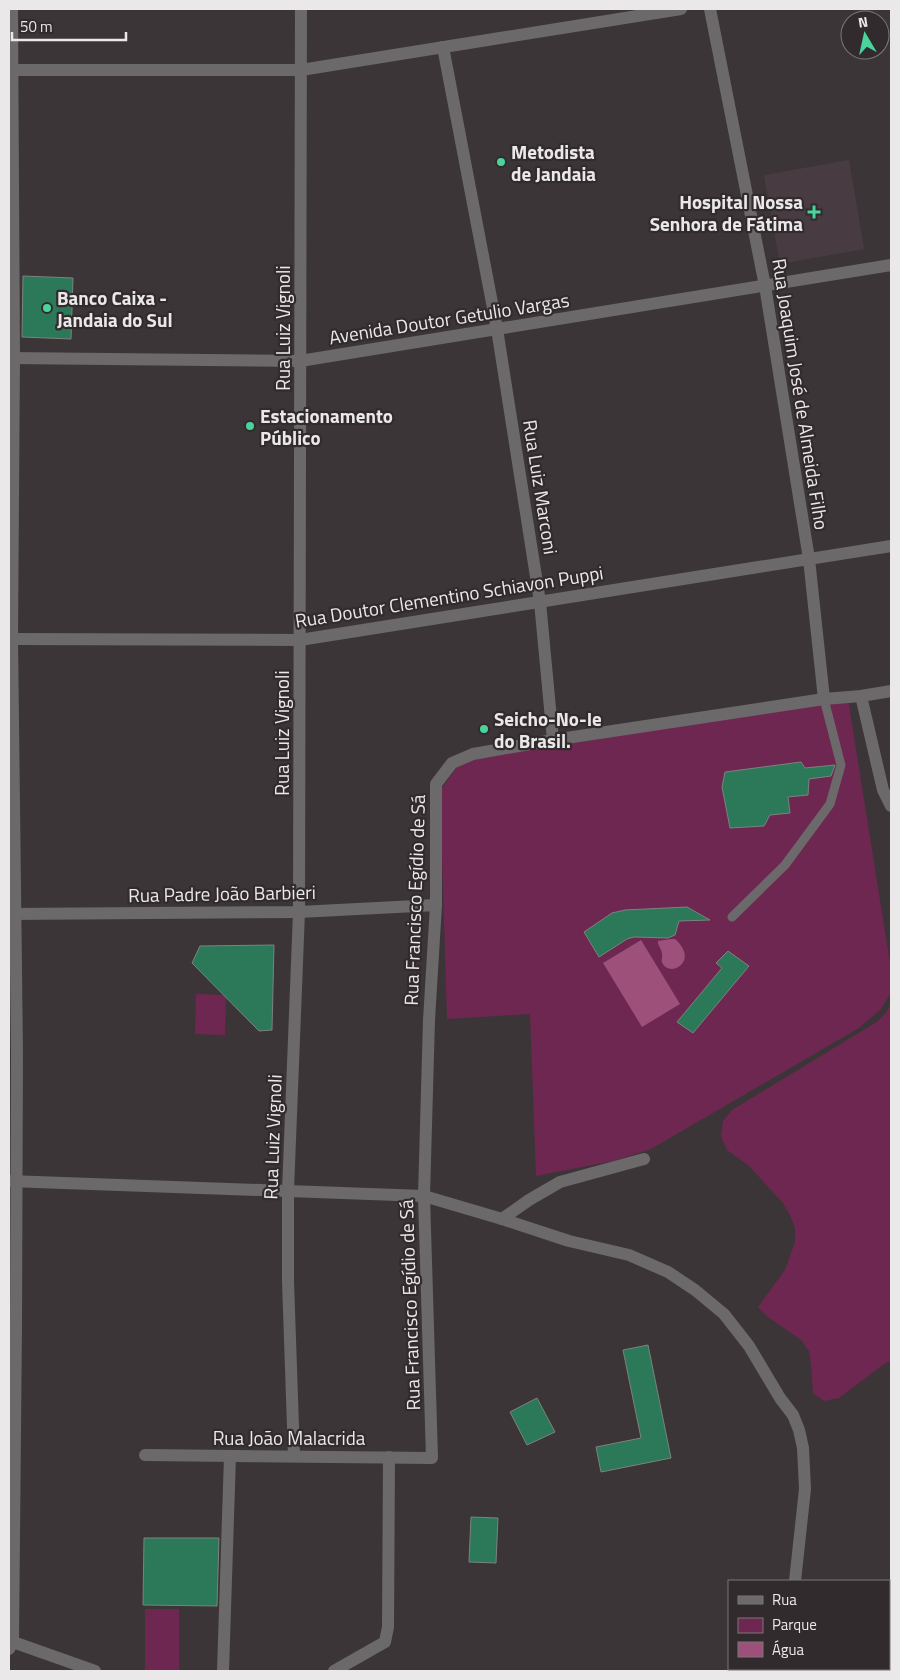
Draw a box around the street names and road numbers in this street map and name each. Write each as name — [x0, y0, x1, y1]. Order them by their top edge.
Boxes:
street label: Rua Joaquim José de Almeida Filho — [765, 256, 837, 532]
street label: Rua Luiz Vignoli — [268, 265, 297, 391]
street label: Avenida Doutor Getulio Vargas — [327, 285, 571, 351]
street label: Rua Luiz Marconi — [516, 418, 566, 556]
street label: Rua Doutor Clementino Schiavon Puppi — [293, 557, 605, 635]
street label: Rua Luiz Vignoli — [267, 670, 296, 796]
street label: Rua Francisco Egídio de Sá — [396, 793, 432, 1006]
street label: Rua Padre João Barbieri — [128, 877, 316, 909]
street label: Rua Luiz Vignoli — [255, 1074, 289, 1200]
street label: Rua Francisco Egídio de Sá — [391, 1198, 427, 1411]
street label: Rua João Malacrida — [213, 1423, 366, 1452]

